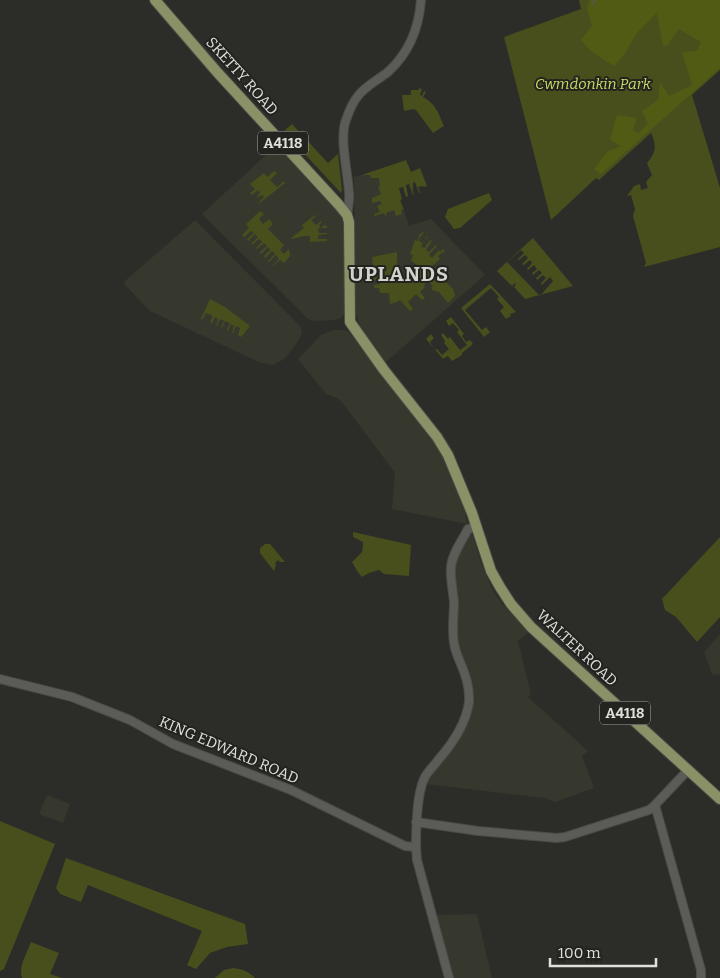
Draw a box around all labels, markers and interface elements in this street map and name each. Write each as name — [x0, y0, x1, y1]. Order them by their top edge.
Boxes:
street label: SKETTY ROAD — [202, 33, 282, 119]
park label: Cwmdonkin Park — [535, 75, 652, 93]
road number: A4118 — [258, 132, 308, 154]
district label: UPLANDS — [349, 262, 449, 286]
street label: WALTER ROAD — [533, 606, 621, 690]
road number: A4118 — [600, 701, 650, 724]
street label: KING EDWARD ROAD — [156, 712, 302, 788]
scale bar — [550, 936, 656, 968]
text: 100 m — [558, 944, 601, 962]

